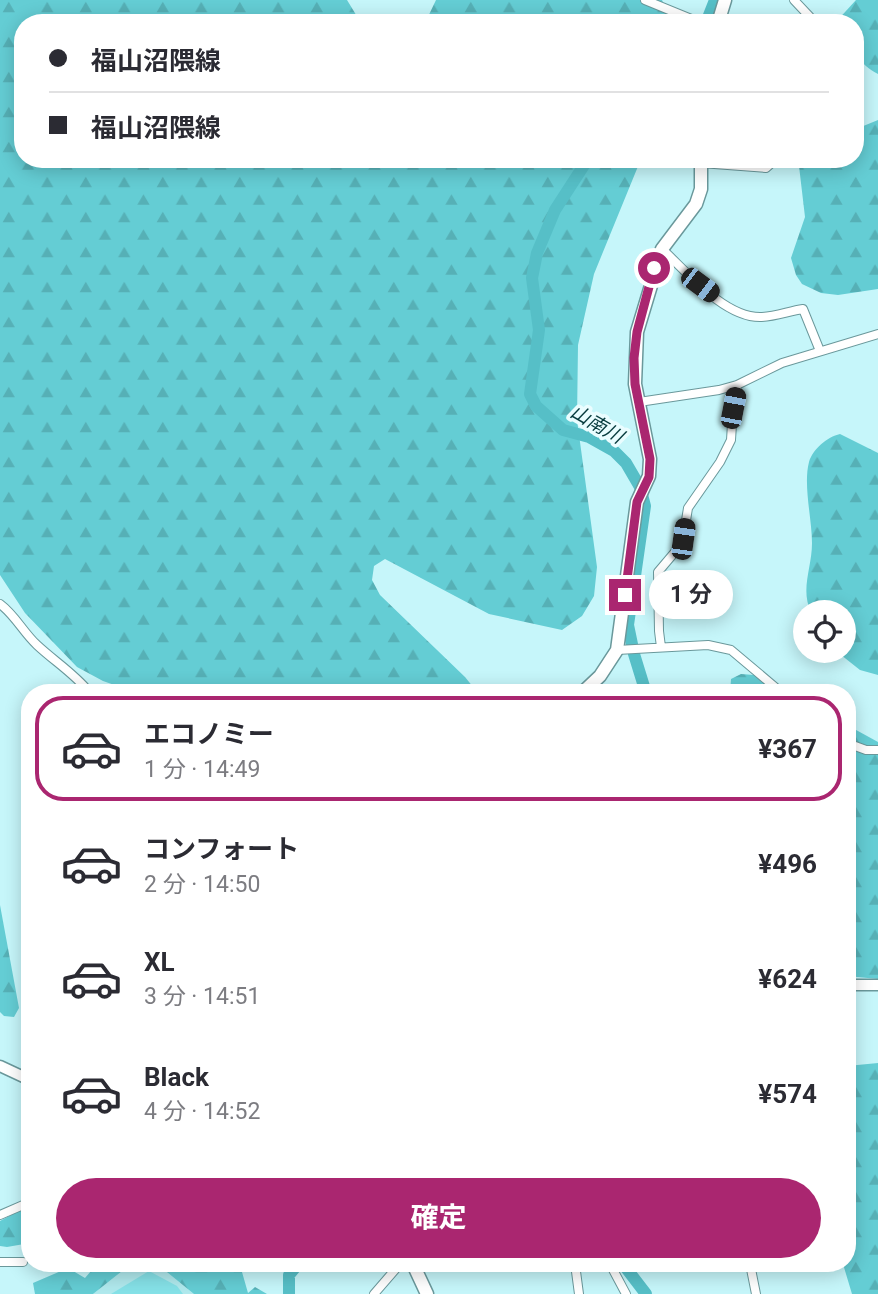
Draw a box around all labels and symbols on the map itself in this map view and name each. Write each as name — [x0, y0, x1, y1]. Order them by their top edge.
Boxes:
route start — [638, 252, 670, 284]
car — [677, 264, 724, 306]
car — [719, 385, 748, 431]
water label: 山南川 — [567, 400, 629, 449]
car — [670, 517, 697, 561]
callout: 1 分 — [650, 570, 734, 620]
route end — [609, 579, 641, 611]

